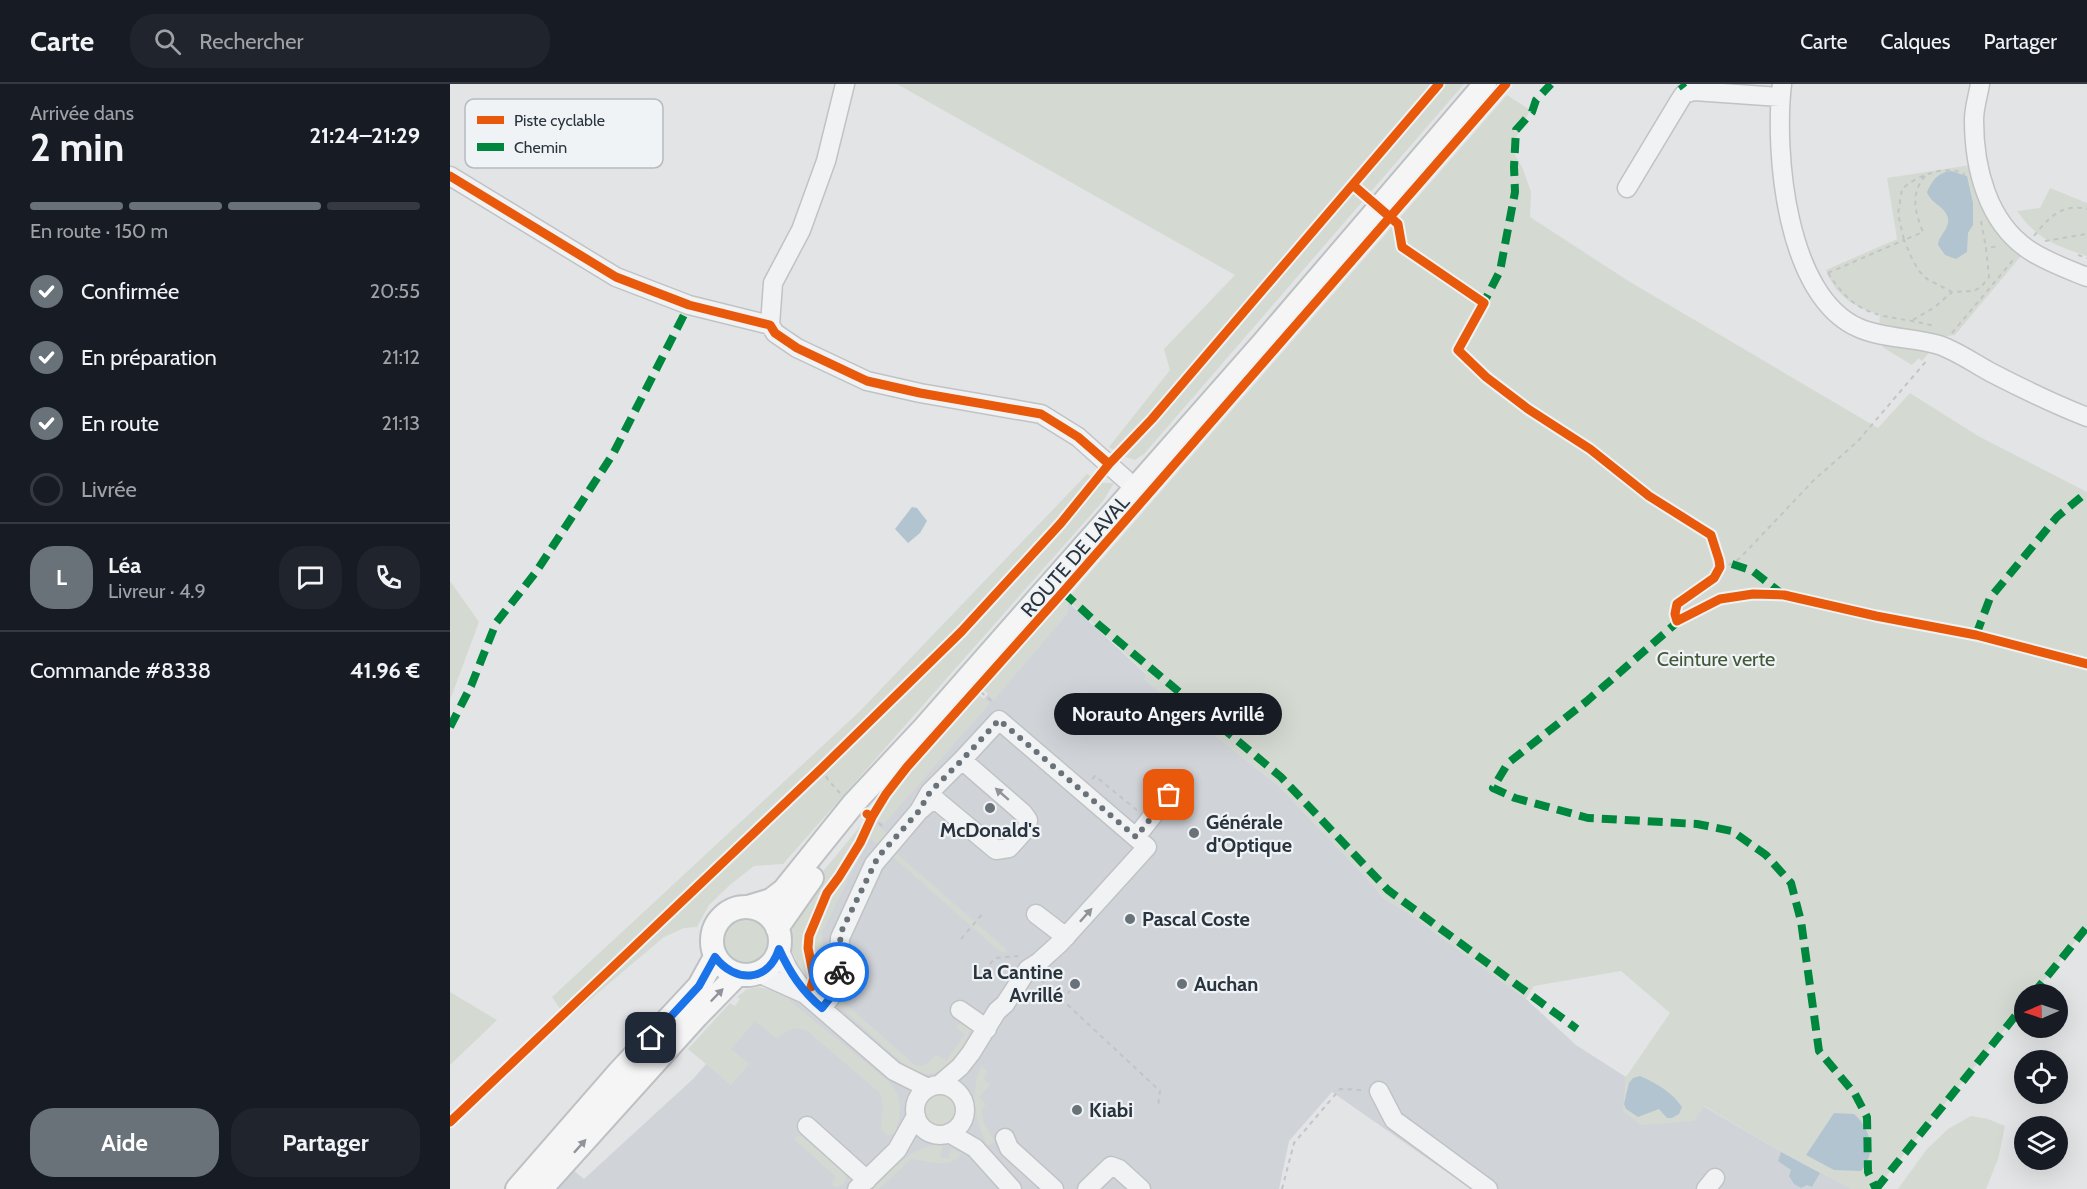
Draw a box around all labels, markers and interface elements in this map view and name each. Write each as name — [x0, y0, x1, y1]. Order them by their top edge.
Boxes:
search box — [130, 14, 550, 68]
text: Carte — [30, 24, 94, 58]
icon: search — [151, 25, 184, 58]
text: Rechercher — [199, 28, 303, 55]
text: Carte — [1800, 29, 1848, 54]
text: Calques — [1881, 29, 1951, 54]
text: Partager — [1984, 29, 2057, 54]
legend — [465, 99, 663, 168]
text: Arrivée dans — [30, 101, 134, 125]
text: Piste cyclable — [514, 111, 605, 130]
text: 21:24–21:29 — [309, 122, 420, 149]
text: 2 min — [30, 123, 124, 171]
text: Chemin — [514, 138, 567, 157]
text: En route · 150 m — [30, 219, 168, 243]
icon: check — [30, 275, 63, 308]
text: Confirmée — [81, 278, 179, 305]
text: 20:55 — [370, 279, 420, 303]
icon: check — [30, 341, 63, 374]
text: En préparation — [81, 344, 217, 371]
text: 21:12 — [382, 345, 420, 369]
icon: check — [30, 407, 63, 440]
text: En route — [81, 410, 159, 437]
text: 21:13 — [382, 411, 420, 435]
text: Livrée — [81, 476, 137, 503]
street label: ROUTE DE LAVAL — [1016, 490, 1134, 622]
button: chat — [279, 546, 342, 609]
button: phone — [357, 546, 420, 609]
text: Léa — [108, 552, 141, 579]
text: L — [56, 564, 67, 591]
text: Livreur · 4.9 — [108, 579, 206, 603]
park label: Ceinture verte — [1657, 647, 1775, 671]
text: Commande #8338 — [30, 657, 211, 684]
text: 41.96 € — [350, 657, 420, 684]
callout: Norauto Angers Avrillé — [1055, 693, 1283, 735]
text: Norauto Angers Avrillé — [1072, 702, 1264, 726]
pin — [1143, 769, 1194, 820]
icon: bag — [1152, 778, 1185, 811]
one-way arrow — [995, 788, 1010, 801]
marker: McDonald's — [983, 801, 997, 815]
place label: Générale d'Optique — [1206, 810, 1292, 857]
place label: McDonald's — [940, 818, 1040, 842]
marker: Générale d'Optique — [1187, 826, 1201, 840]
place label: Pascal Coste — [1142, 907, 1250, 931]
one-way arrow — [1079, 908, 1092, 923]
marker: Pascal Coste — [1123, 912, 1137, 926]
courier — [809, 942, 869, 1002]
icon: bike — [823, 956, 856, 989]
place label: La Cantine Avrillé — [972, 960, 1063, 1007]
place label: Auchan — [1194, 972, 1258, 996]
marker: La Cantine Avrillé — [1068, 977, 1082, 991]
marker: Auchan — [1175, 977, 1189, 991]
north arrow — [2014, 984, 2068, 1038]
map controls — [2014, 984, 2068, 1170]
one-way arrow — [710, 989, 724, 1003]
pin — [625, 1012, 676, 1063]
icon: home — [634, 1021, 667, 1054]
button: locate — [2014, 1050, 2068, 1104]
place label: Kiabi — [1089, 1098, 1133, 1122]
marker: Kiabi — [1070, 1103, 1084, 1117]
button: Aide — [30, 1108, 219, 1177]
button: Partager — [231, 1108, 420, 1177]
button: layers — [2014, 1116, 2068, 1170]
one-way arrow — [573, 1138, 587, 1153]

